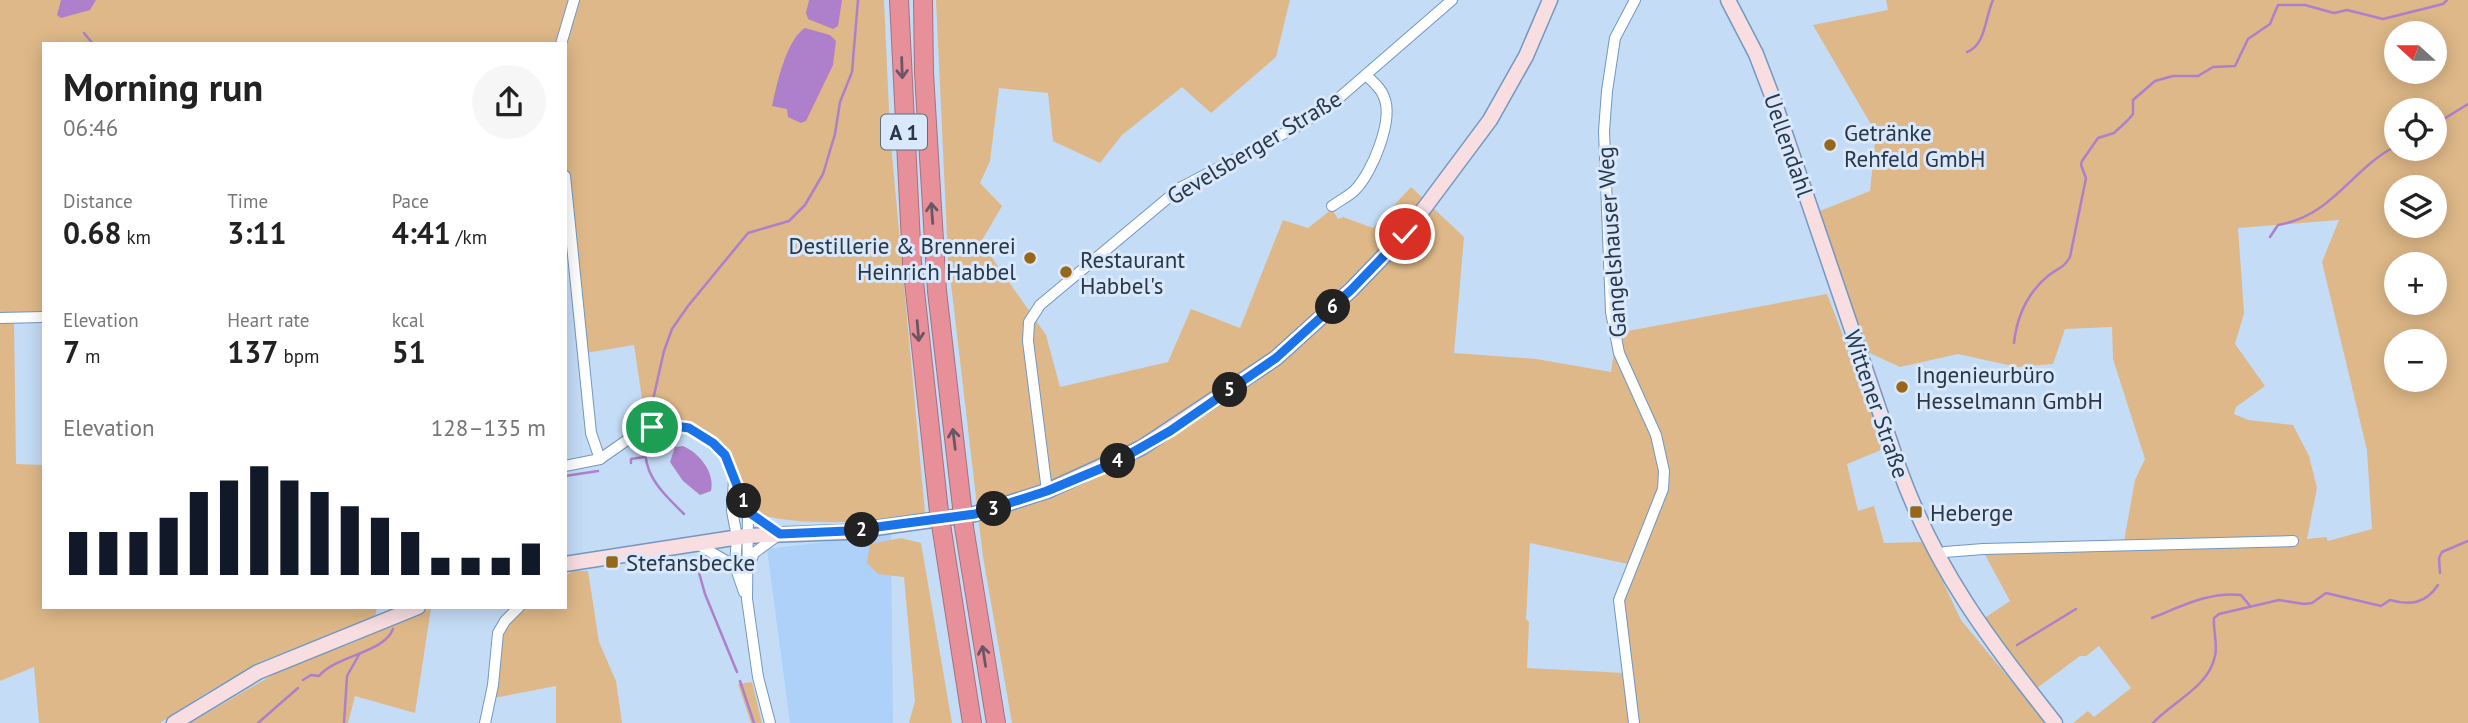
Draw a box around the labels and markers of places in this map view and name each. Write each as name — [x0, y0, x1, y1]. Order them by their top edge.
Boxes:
place label: Getränke Rehfeld GmbH — [1844, 118, 1985, 173]
marker: Getränke Rehfeld GmbH — [1822, 137, 1838, 153]
pin — [1375, 204, 1435, 264]
place label: Destillerie & Brennerei Heinrich Habbel — [788, 231, 1016, 286]
place label: Restaurant Habbel's — [1080, 245, 1185, 300]
marker: Destillerie & Brennerei Heinrich Habbel — [1022, 250, 1038, 266]
marker: Restaurant Habbel's — [1058, 264, 1074, 280]
pin: 6 — [1316, 290, 1350, 324]
place label: Ingenieurbüro Hesselmann GmbH — [1916, 360, 2103, 415]
pin: 5 — [1212, 372, 1248, 408]
marker: Ingenieurbüro Hesselmann GmbH — [1894, 379, 1910, 395]
pin — [622, 397, 682, 457]
pin: 4 — [1100, 444, 1136, 478]
pin: 1 — [726, 484, 762, 518]
pin: 3 — [976, 491, 1012, 526]
place label: Heberge — [1930, 498, 2013, 527]
marker: Heberge — [1908, 504, 1924, 520]
pin: 2 — [844, 512, 880, 548]
place label: Stefansbecke — [626, 548, 755, 577]
marker: Stefansbecke — [604, 554, 620, 570]

